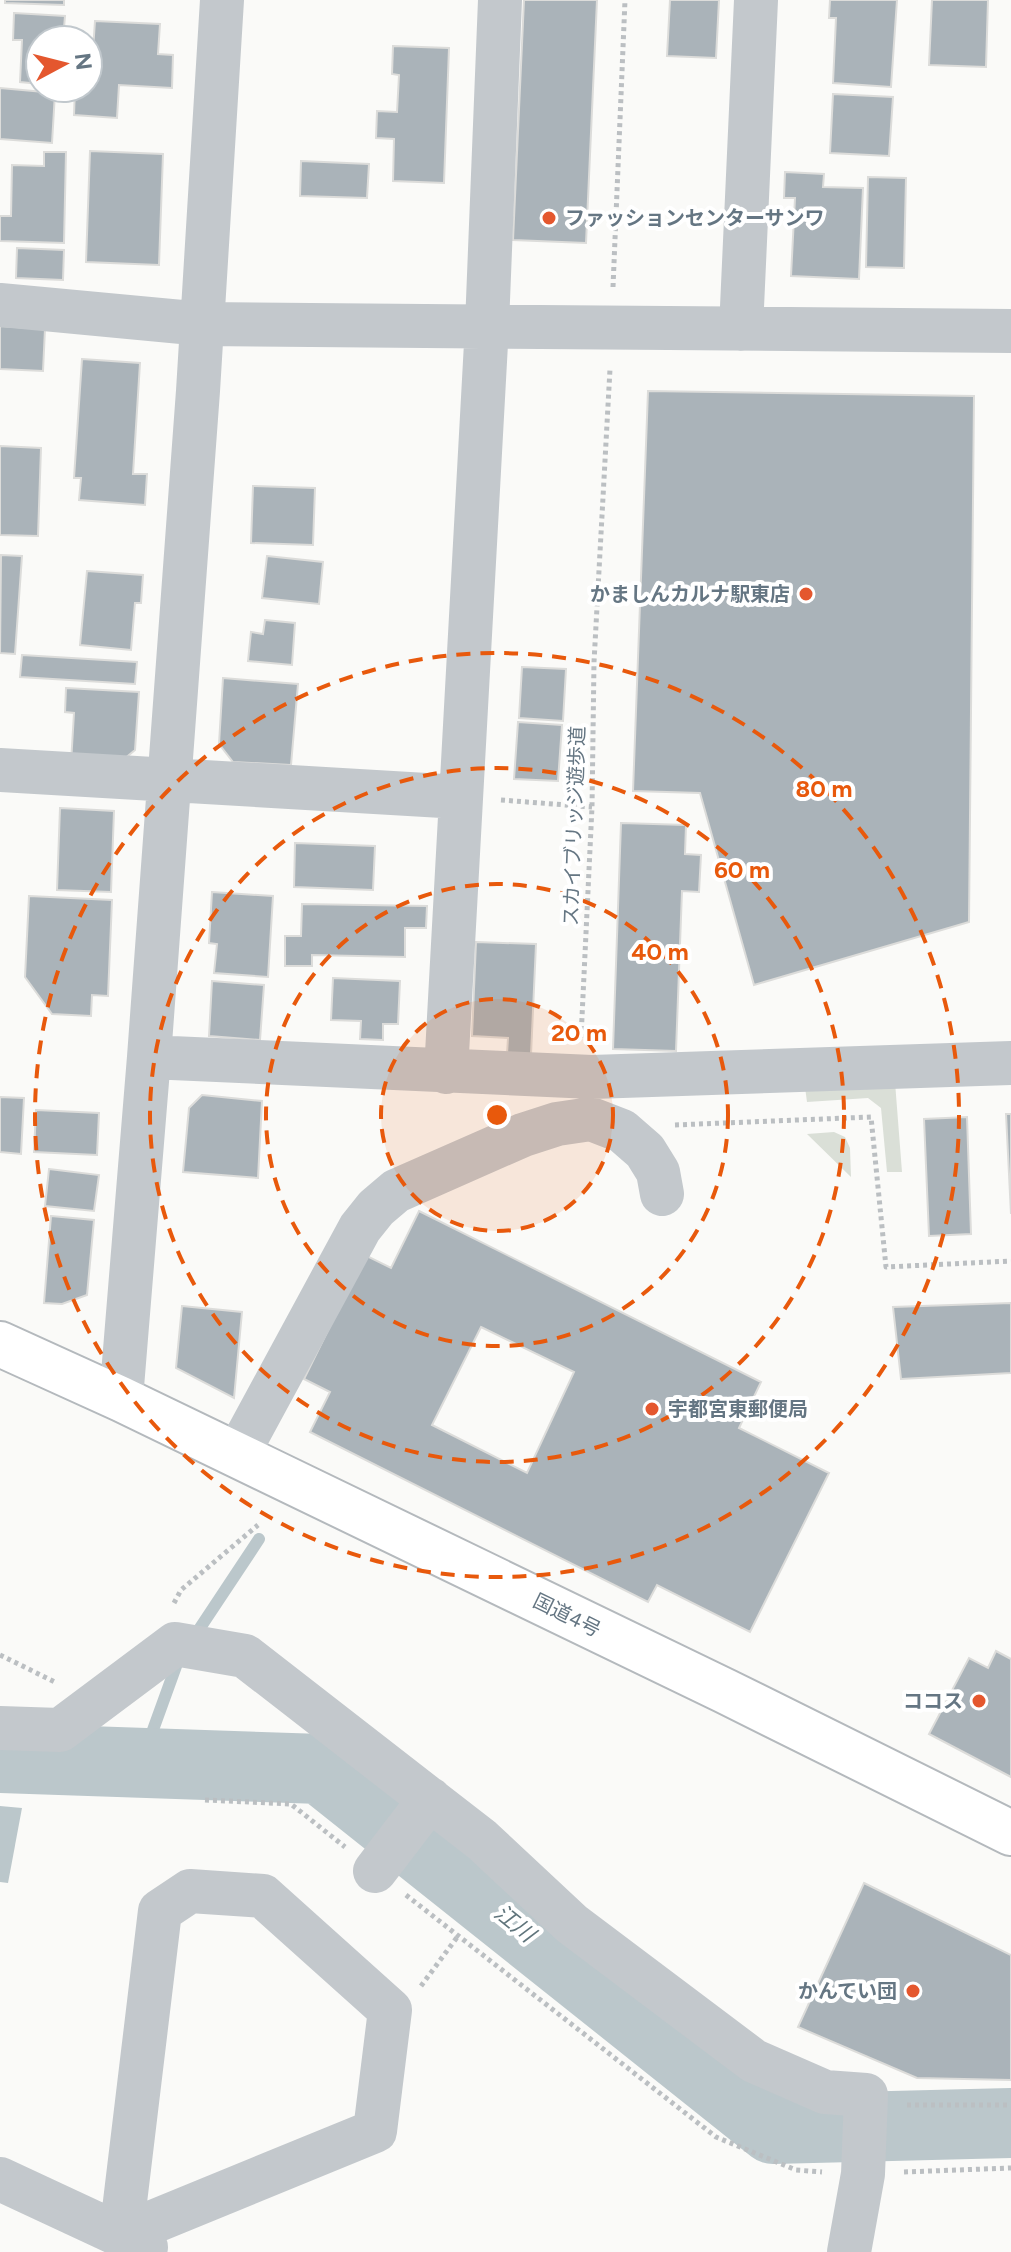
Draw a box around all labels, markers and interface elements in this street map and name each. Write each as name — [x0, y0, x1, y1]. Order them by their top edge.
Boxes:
north arrow — [24, 24, 104, 104]
text: N — [69, 52, 98, 72]
place label: ファッションセンターサンワ — [565, 206, 825, 230]
marker: ファッションセンターサンワ — [540, 209, 558, 227]
place label: かましんカルナ駅東店 — [590, 582, 790, 606]
marker: かましんカルナ駅東店 — [797, 585, 815, 603]
street label: スカイブリッジ遊歩道 — [559, 726, 589, 926]
text: 80 m — [796, 774, 852, 803]
text: 60 m — [714, 855, 770, 884]
text: 40 m — [631, 937, 689, 966]
text: 20 m — [551, 1018, 607, 1047]
centre of rings — [483, 1101, 511, 1129]
place label: 宇都宮東郵便局 — [668, 1397, 808, 1421]
marker: 宇都宮東郵便局 — [643, 1400, 661, 1418]
street label: 国道4号 — [529, 1588, 605, 1642]
place label: ココス — [903, 1689, 963, 1713]
marker: ココス — [970, 1692, 988, 1710]
water label: 江川 — [489, 1899, 542, 1949]
place label: かんてい団 — [798, 1979, 897, 2003]
marker: かんてい団 — [904, 1982, 922, 2000]

